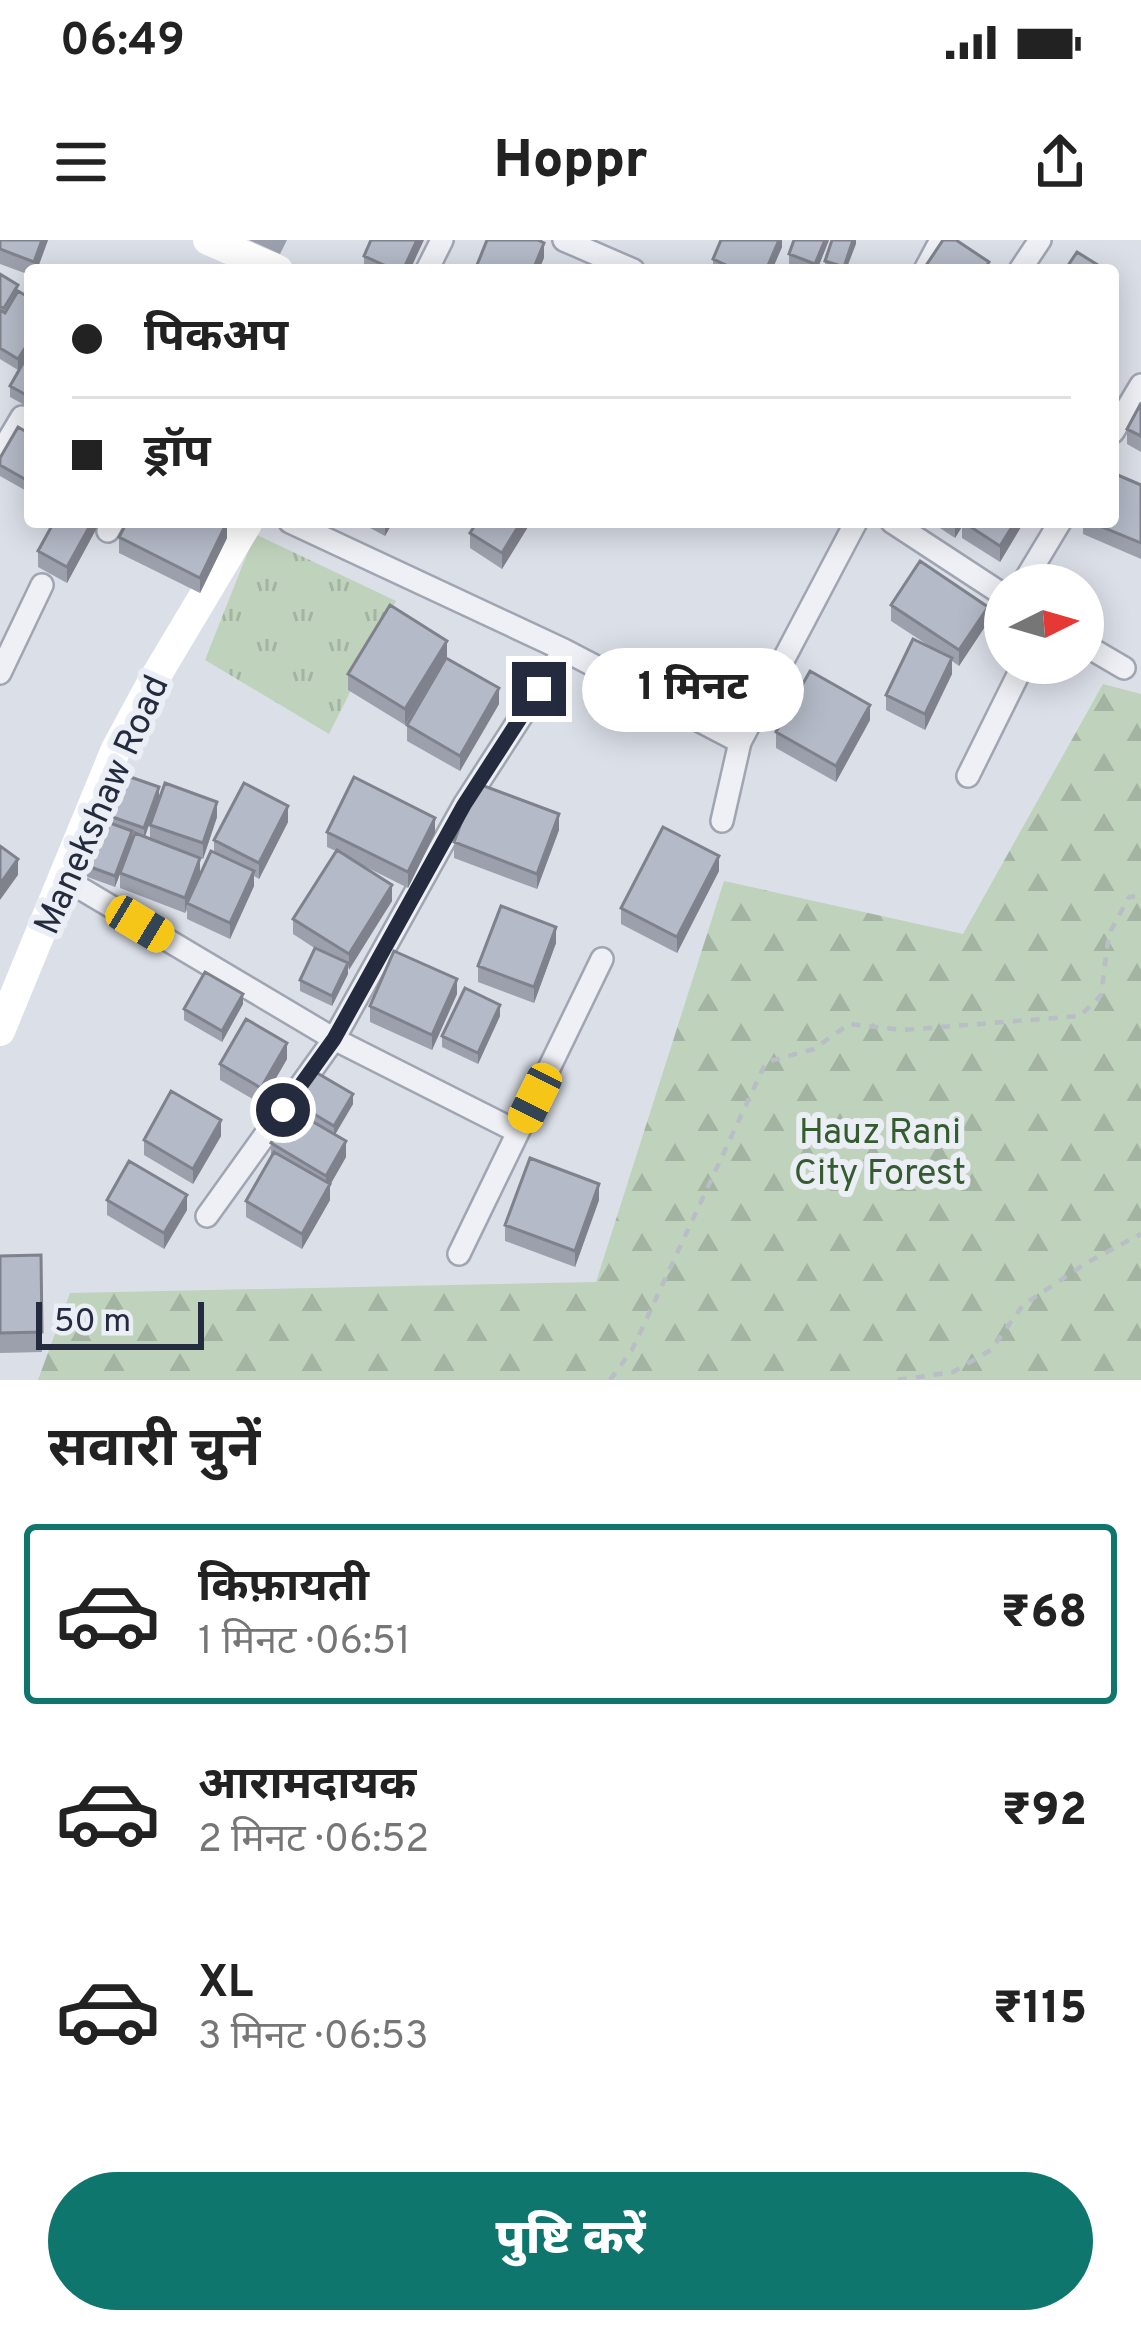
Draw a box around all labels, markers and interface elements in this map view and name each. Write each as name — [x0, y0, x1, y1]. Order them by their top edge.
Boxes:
text: 06:49 — [60, 14, 185, 71]
text: Hoppr — [493, 128, 648, 197]
icon: menu — [48, 129, 114, 195]
icon: share — [1027, 129, 1093, 195]
text: पिकअप — [144, 310, 288, 367]
text: ड्रॉप — [144, 426, 211, 483]
north arrow — [984, 564, 1104, 684]
map controls — [984, 564, 1104, 684]
callout: 1 मिनट — [581, 647, 803, 731]
route end — [512, 662, 566, 716]
text: 1 मिनट — [638, 665, 748, 714]
street label: Manekshaw Road — [26, 669, 181, 943]
car — [100, 890, 180, 958]
car — [503, 1058, 567, 1138]
route start — [256, 1083, 310, 1137]
park label: Hauz Rani City Forest — [794, 1111, 966, 1198]
scale bar — [36, 1296, 204, 1349]
text: 50 m — [54, 1302, 131, 1344]
text: सवारी चुनें — [48, 1417, 260, 1486]
icon: car — [54, 1560, 162, 1668]
text: किफ़ायती — [198, 1560, 369, 1617]
text: ₹68 — [1001, 1586, 1087, 1643]
text: 1 मिनट · 06:51 — [198, 1619, 411, 1668]
icon: car — [54, 1758, 162, 1866]
text: आरामदायक — [198, 1758, 416, 1815]
text: ₹92 — [1002, 1784, 1087, 1841]
text: 2 मिनट · 06:52 — [198, 1817, 429, 1866]
icon: car — [54, 1956, 162, 2064]
text: XL — [198, 1956, 253, 2013]
text: ₹115 — [993, 1982, 1087, 2039]
text: 3 मिनट · 06:53 — [198, 2014, 429, 2063]
button: पुष्टि करें — [48, 2172, 1093, 2310]

